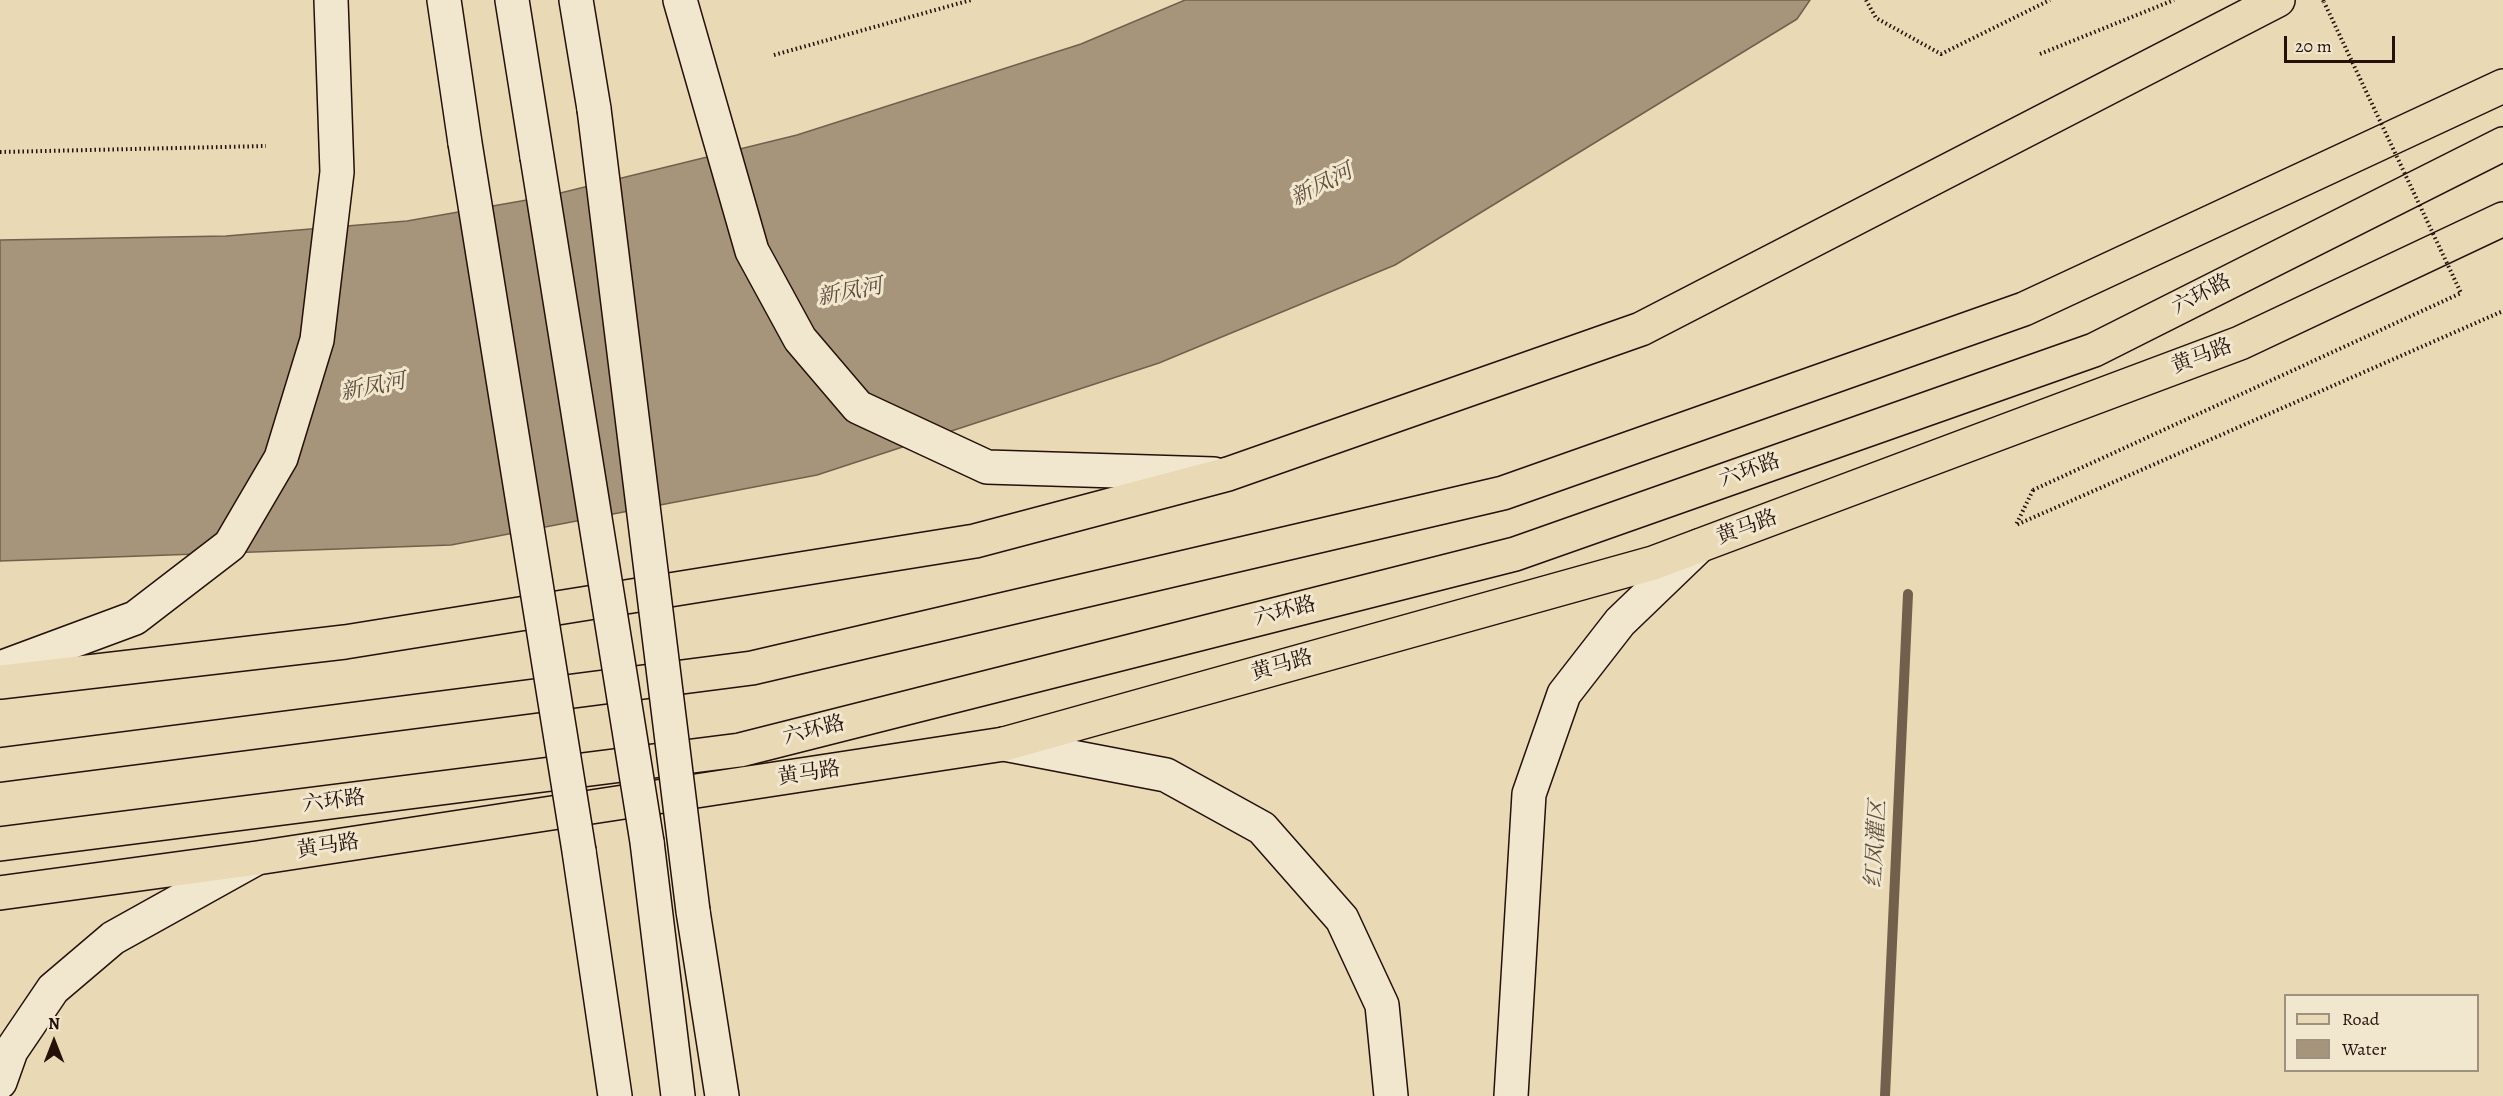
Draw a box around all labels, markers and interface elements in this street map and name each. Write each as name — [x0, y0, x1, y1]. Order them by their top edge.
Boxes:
scale bar — [2287, 24, 2398, 62]
text: 20 m — [2295, 34, 2332, 58]
water label: 新凤河 — [1287, 159, 1357, 213]
street label: 六环路 — [2168, 269, 2236, 321]
water label: 新凤河 — [815, 274, 885, 312]
street label: 黄马路 — [2168, 334, 2236, 380]
water label: 新凤河 — [338, 369, 408, 407]
street label: 六环路 — [1716, 449, 1784, 493]
street label: 黄马路 — [1713, 505, 1781, 551]
street label: 六环路 — [1251, 592, 1319, 632]
street label: 黄马路 — [1248, 645, 1316, 687]
street label: 六环路 — [780, 711, 848, 751]
street label: 黄马路 — [776, 757, 842, 791]
street label: 六环路 — [301, 786, 367, 818]
water label: 红凤灌区 — [1862, 799, 1892, 889]
street label: 黄马路 — [295, 830, 361, 864]
legend — [2284, 994, 2479, 1072]
text: Road — [2342, 1007, 2379, 1031]
north arrow — [24, 1012, 84, 1072]
text: N — [48, 1013, 60, 1035]
text: Water — [2342, 1037, 2387, 1061]

